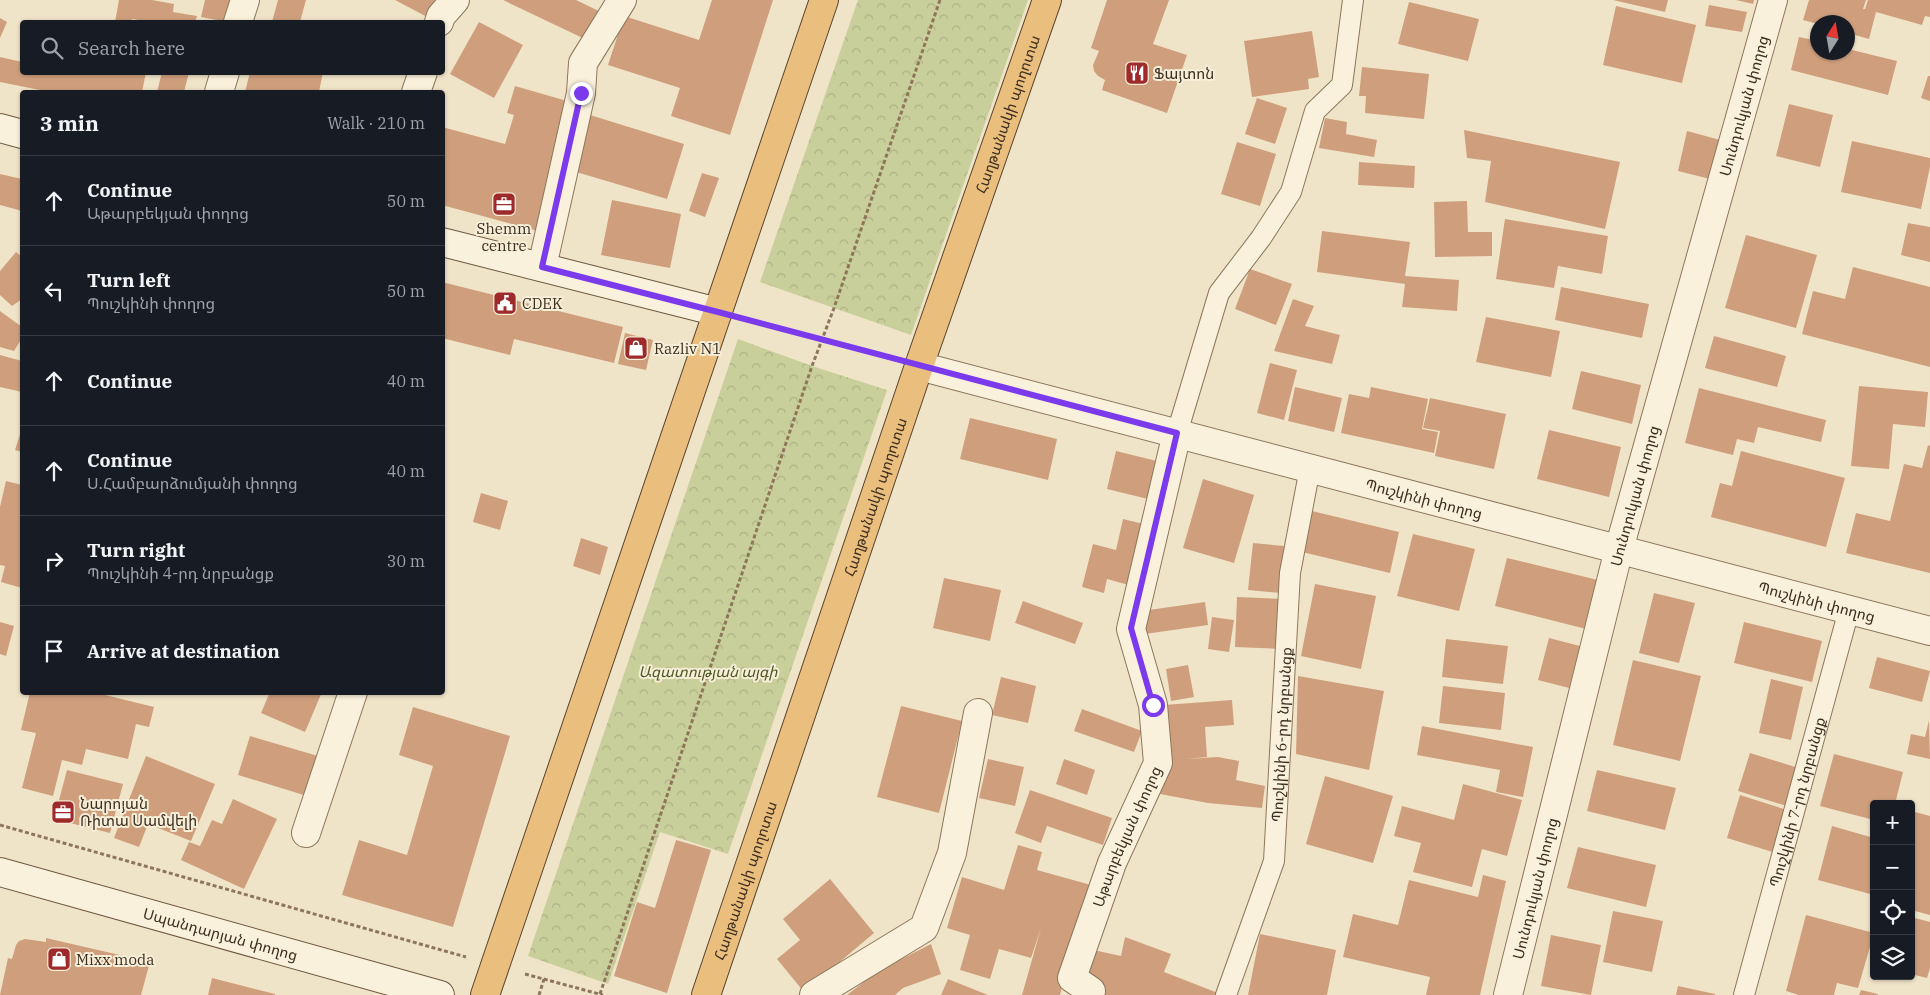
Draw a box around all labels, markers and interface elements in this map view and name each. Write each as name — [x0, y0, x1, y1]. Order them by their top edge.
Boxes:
north arrow — [1810, 15, 1855, 60]
search box — [20, 20, 445, 75]
street label: Հաղթանակի պողոտա — [971, 32, 1044, 196]
street label: Սունդուկյան փողոց — [1715, 33, 1772, 178]
icon: search — [38, 34, 66, 62]
text: Search here — [78, 36, 185, 60]
restaurant icon: Ֆայտոն — [1124, 60, 1150, 86]
place label: Ֆայտոն — [1154, 64, 1214, 83]
route end — [570, 82, 593, 105]
text: 3 min — [40, 109, 99, 137]
text: Walk · 210 m — [327, 113, 425, 133]
text: Continue — [87, 178, 172, 202]
icon: ahead — [40, 187, 68, 215]
text: 50 m — [387, 191, 425, 211]
office icon: Shemm centre — [491, 191, 517, 217]
text: Աթարբեկյան փողոց — [87, 203, 249, 223]
place label: Shemm centre — [477, 219, 531, 255]
text: Turn left — [87, 268, 170, 292]
icon: left — [40, 277, 68, 305]
text: 50 m — [387, 281, 425, 301]
public building icon: CDEK — [492, 290, 518, 316]
text: Պուշկինի փողոց — [87, 293, 215, 313]
place label: CDEK — [522, 294, 563, 313]
shop icon: Razliv N1 — [623, 335, 649, 361]
place label: Razliv N1 — [654, 339, 721, 358]
icon: ahead — [40, 367, 68, 395]
text: Continue — [87, 369, 172, 393]
text: 40 m — [387, 371, 425, 391]
street label: Հաղթանակի պողոտա — [839, 415, 910, 579]
street label: Սունդուկյան փողոց — [1606, 423, 1663, 568]
text: Continue — [87, 448, 172, 472]
icon: ahead — [40, 457, 68, 485]
text: 40 m — [387, 461, 425, 481]
text: Ս.Համբարձումյանի փողոց — [87, 473, 298, 493]
street label: Պուշկինի փողոց — [1363, 474, 1485, 523]
text: Turn right — [87, 538, 185, 562]
icon: right — [40, 547, 68, 575]
text: 30 m — [387, 551, 425, 571]
text: Պուշկինի 4-րդ նրբանցք — [87, 563, 274, 583]
street label: Պուշկինի փողոց — [1756, 577, 1877, 626]
icon: arrive — [40, 637, 68, 665]
text: Arrive at destination — [87, 639, 280, 663]
street label: Պուշկինի 6-րդ նրբանցք — [1267, 646, 1295, 823]
park label: Ազատության այգի — [638, 662, 779, 681]
route start — [1142, 694, 1165, 717]
street label: Պուշկինի 7-րդ նրբանցք — [1764, 715, 1829, 889]
street label: Աթարբեկյան փողոց — [1088, 763, 1165, 909]
place label: Նարոյան Ռիտա Սամվելի — [80, 794, 197, 830]
office icon: Նարոյան Ռիտա Սամվելի — [50, 799, 76, 825]
street label: Հաղթանակի պողոտա — [709, 799, 781, 962]
map controls — [1870, 800, 1915, 980]
button: + — [1870, 800, 1915, 845]
street label: Սունդուկյան փողոց — [1508, 815, 1561, 961]
button: − — [1870, 845, 1915, 890]
button: locate — [1870, 890, 1915, 935]
street label: Սպանդարյան փողոց — [141, 903, 300, 964]
button: layers — [1870, 935, 1915, 980]
shop icon: Mixx moda — [46, 946, 72, 972]
place label: Mixx moda — [76, 950, 154, 969]

